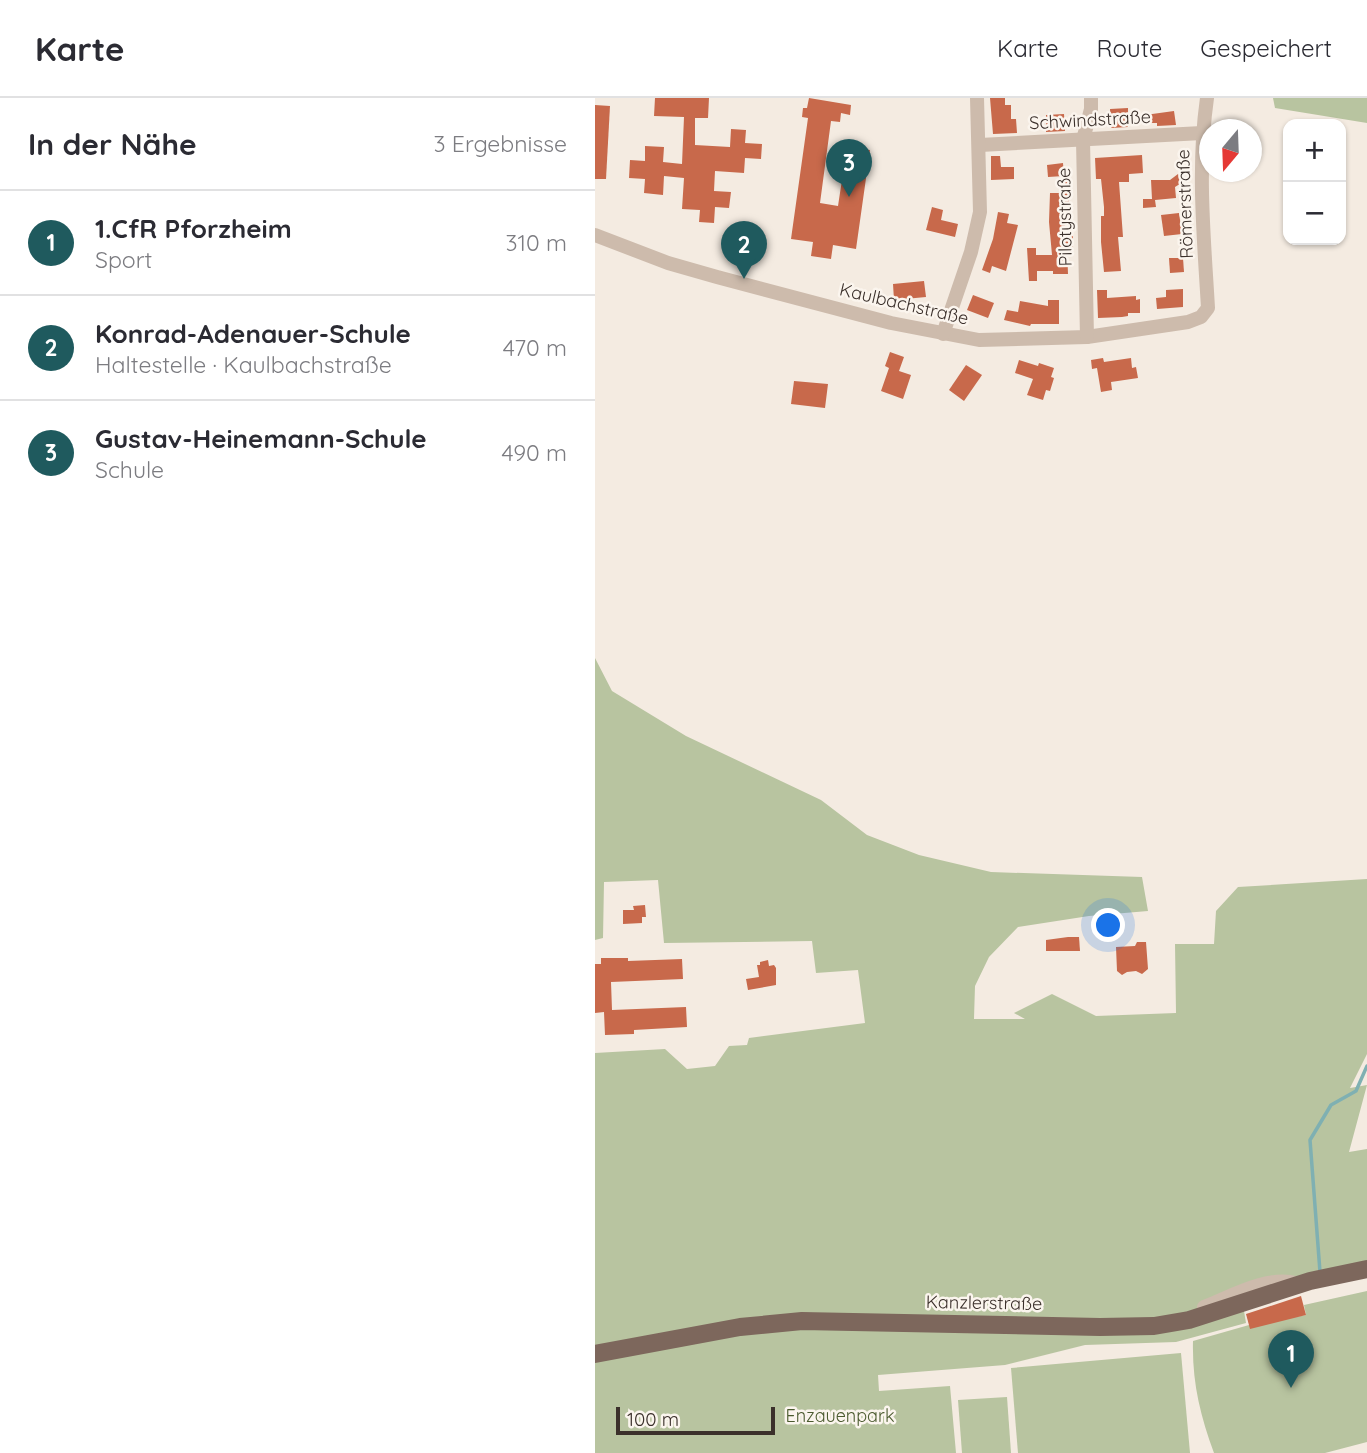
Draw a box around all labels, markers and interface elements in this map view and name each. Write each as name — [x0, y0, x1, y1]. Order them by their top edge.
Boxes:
text: Karte — [35, 28, 124, 69]
text: Karte — [997, 33, 1059, 63]
text: Route — [1097, 33, 1162, 63]
text: Gespeichert — [1200, 33, 1332, 63]
street label: Schwindstraße — [1029, 105, 1151, 134]
north arrow — [1199, 119, 1262, 182]
map controls — [1283, 119, 1346, 245]
button: + — [1283, 119, 1346, 182]
text: In der Nähe — [28, 125, 197, 163]
text: 3 Ergebnisse — [433, 129, 567, 158]
pin: 3 — [826, 139, 872, 197]
street label: Römerstraße — [1171, 149, 1198, 259]
street label: Pilotystraße — [1052, 167, 1077, 267]
button: − — [1283, 182, 1346, 245]
text: 1.CfR Pforzheim — [95, 212, 292, 245]
pin: 2 — [721, 221, 767, 279]
text: 1 — [47, 228, 55, 257]
text: 310 m — [505, 228, 567, 257]
text: Sport — [95, 245, 152, 274]
street label: Kaulbachstraße — [837, 277, 971, 330]
text: Konrad-Adenauer-Schule — [95, 317, 411, 350]
text: 2 — [44, 333, 58, 362]
text: 470 m — [503, 333, 567, 362]
text: Haltestelle · Kaulbachstraße — [95, 350, 392, 379]
text: Gustav-Heinemann-Schule — [95, 422, 427, 455]
text: 3 — [45, 438, 57, 467]
text: 490 m — [502, 438, 567, 467]
text: Schule — [95, 455, 164, 484]
your location — [1091, 908, 1125, 942]
street label: Kanzlerstraße — [926, 1290, 1042, 1315]
pin: 1 — [1268, 1330, 1314, 1388]
scale bar — [616, 1404, 775, 1436]
park label: Enzauenpark — [785, 1404, 895, 1427]
text: 100 m — [627, 1407, 679, 1431]

